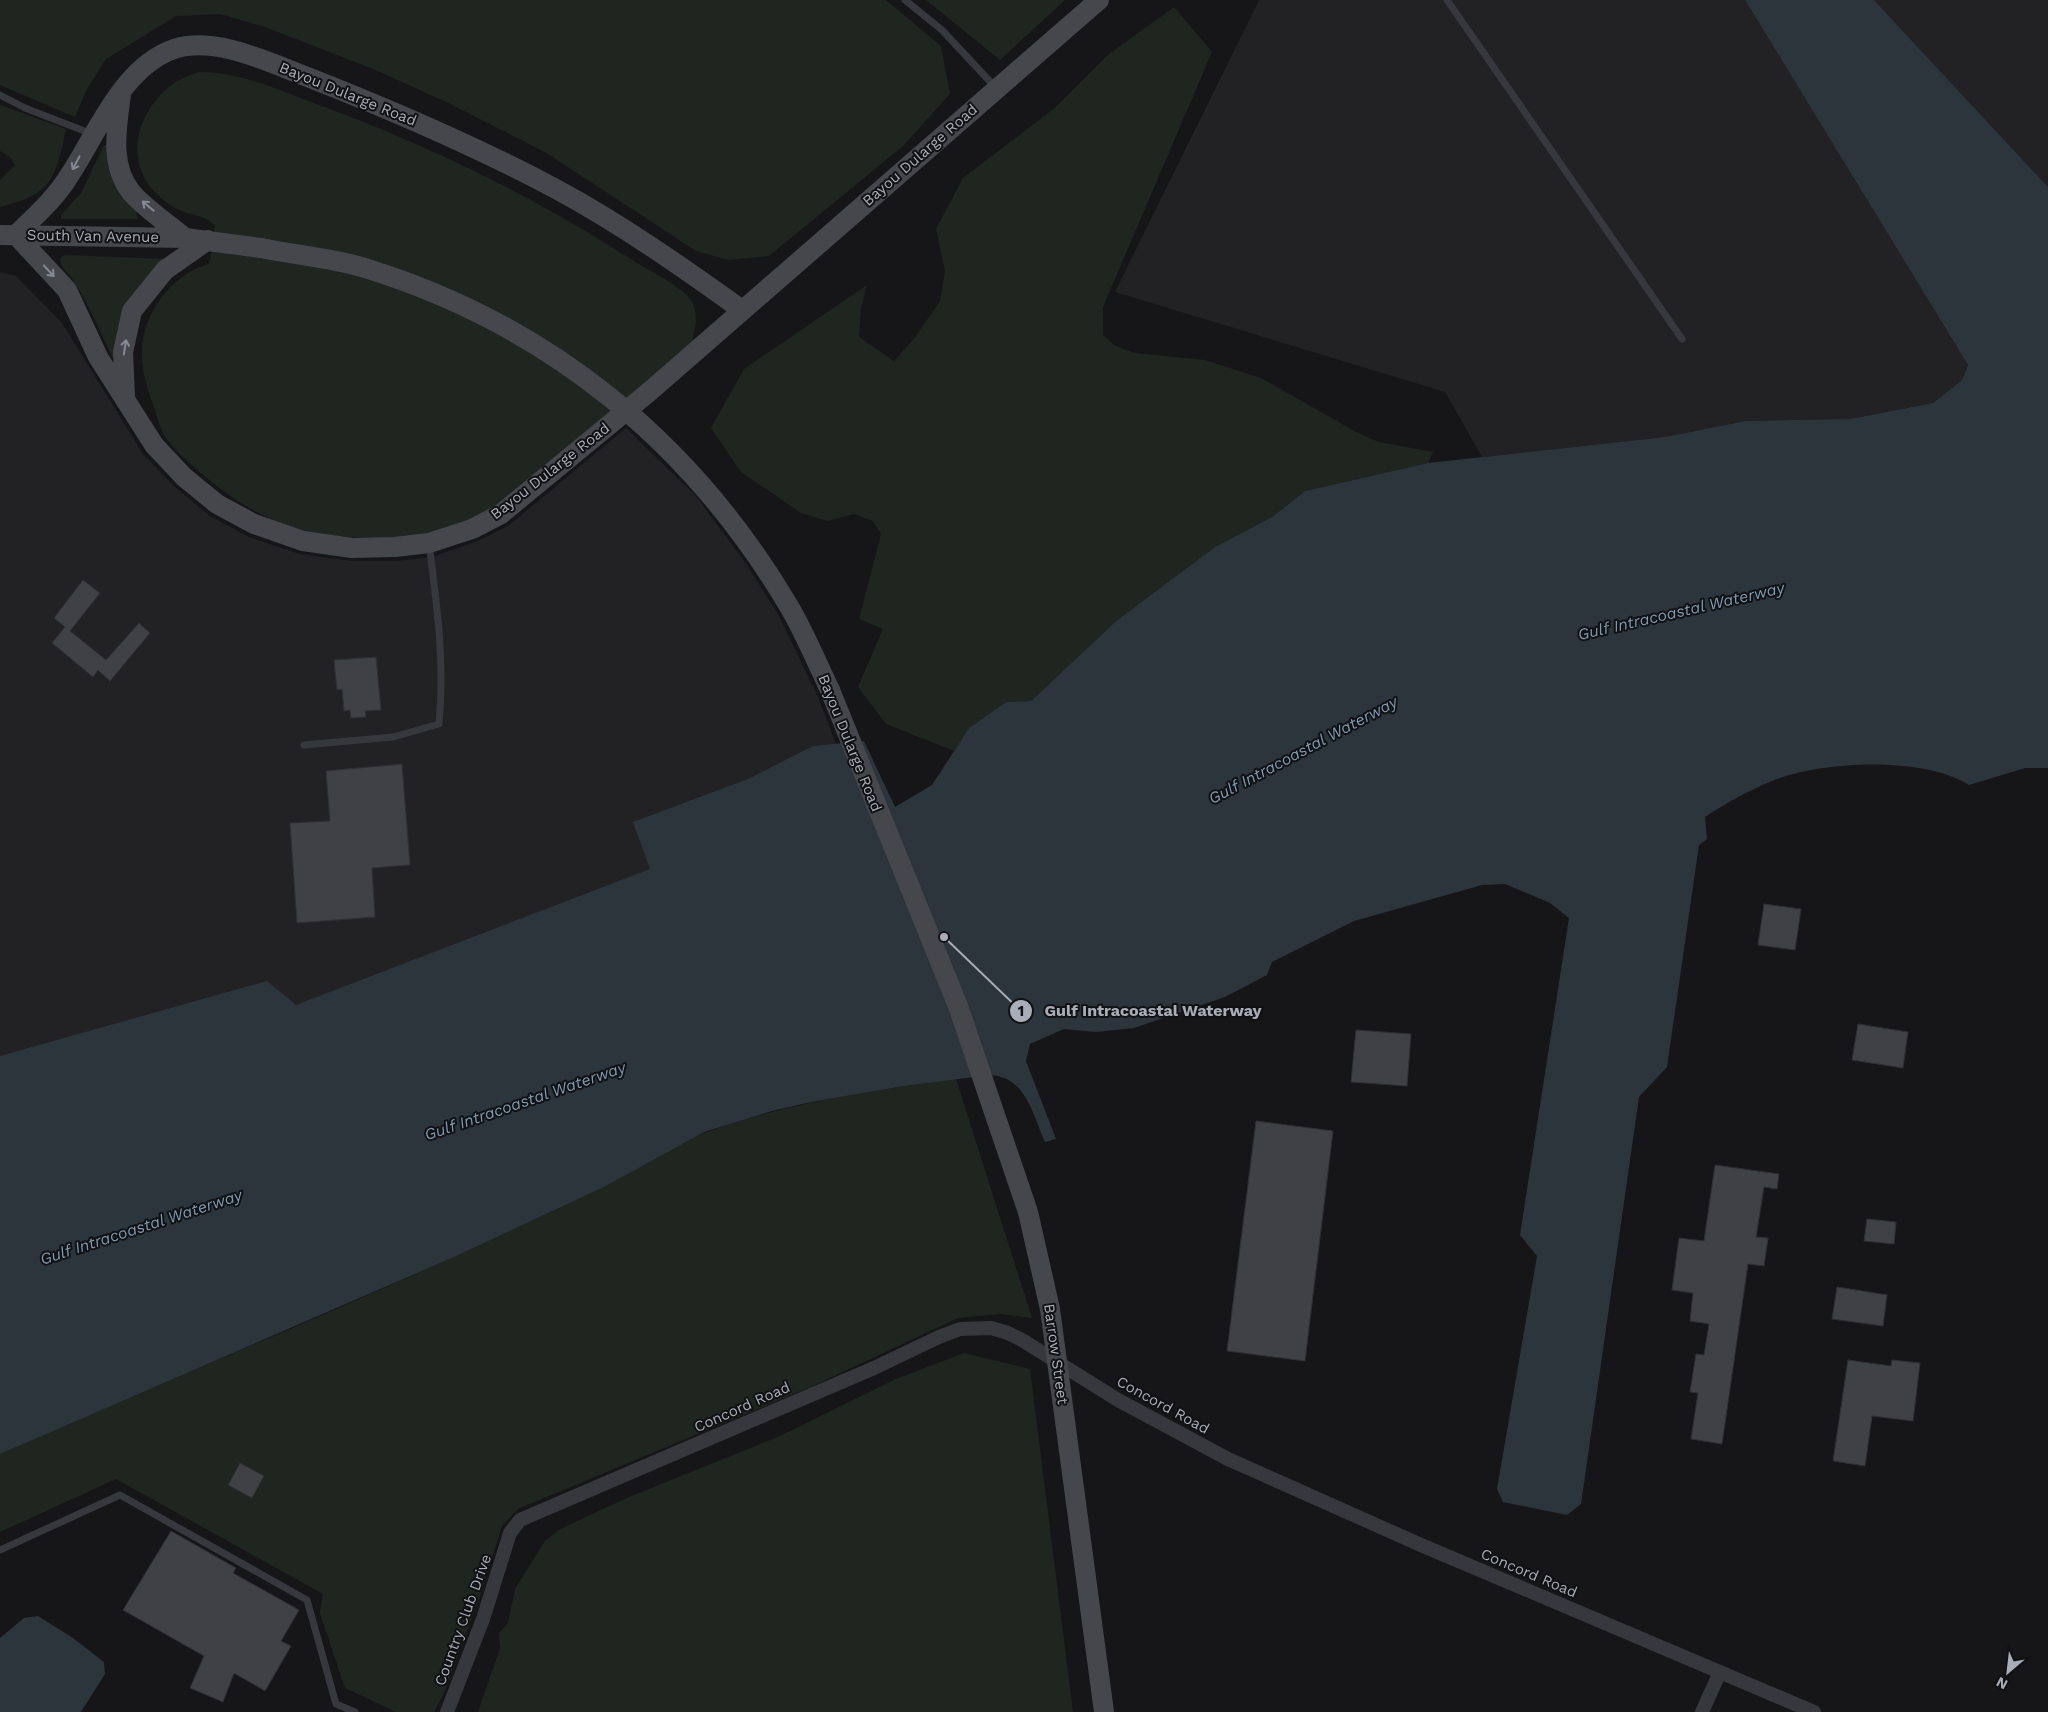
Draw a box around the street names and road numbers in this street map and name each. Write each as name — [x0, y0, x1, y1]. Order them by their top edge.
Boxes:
street label: Bayou Dularge Road — [277, 58, 419, 130]
street label: Bayou Dularge Road — [859, 100, 981, 210]
street label: South Van Avenue — [27, 226, 159, 246]
street label: Bayou Dularge Road — [487, 419, 613, 523]
street label: Bayou Dularge Road — [814, 672, 886, 814]
street label: Barrow Street — [1040, 1302, 1072, 1406]
street label: Concord Road — [1114, 1372, 1212, 1438]
street label: Concord Road — [691, 1378, 793, 1436]
street label: Concord Road — [1478, 1545, 1580, 1601]
street label: Country Club Drive — [431, 1552, 495, 1688]

